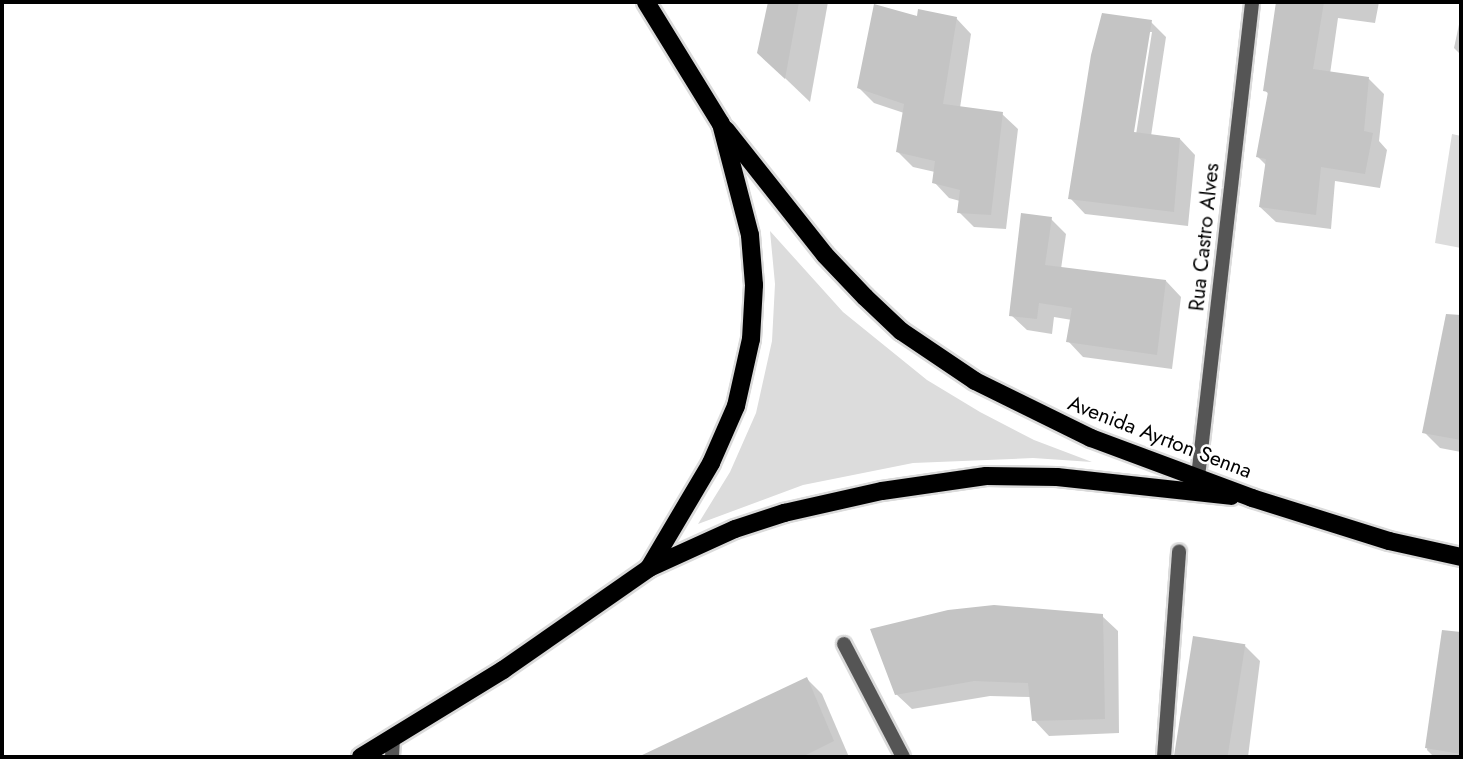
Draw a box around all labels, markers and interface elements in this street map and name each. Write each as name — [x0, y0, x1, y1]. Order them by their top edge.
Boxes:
street label: Rua Castro Alves — [1184, 162, 1224, 312]
street label: Avenida Ayrton Senna — [1064, 390, 1256, 484]

